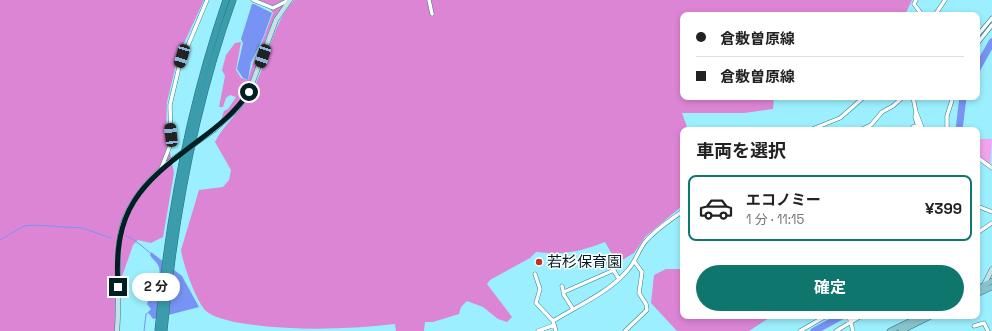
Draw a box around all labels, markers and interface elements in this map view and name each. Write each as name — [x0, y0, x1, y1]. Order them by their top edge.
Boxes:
text: 倉敷曽原線 — [720, 29, 795, 48]
car — [173, 43, 191, 69]
car — [254, 43, 272, 69]
text: 倉敷曽原線 — [720, 67, 795, 86]
route start — [240, 83, 258, 101]
car — [164, 122, 178, 148]
text: 車両を選択 — [696, 139, 786, 162]
icon: car — [698, 190, 734, 226]
text: エコノミー — [746, 190, 821, 209]
text: ¥399 — [925, 199, 962, 218]
text: 1 分 · 11:15 — [746, 211, 804, 228]
place label: 若杉保育園 — [547, 252, 622, 271]
marker: 若杉保育園 — [534, 257, 544, 267]
button: 確定 — [696, 265, 964, 311]
callout: 2 分 — [132, 273, 180, 301]
route end — [109, 278, 127, 296]
text: 2 分 — [144, 278, 168, 295]

